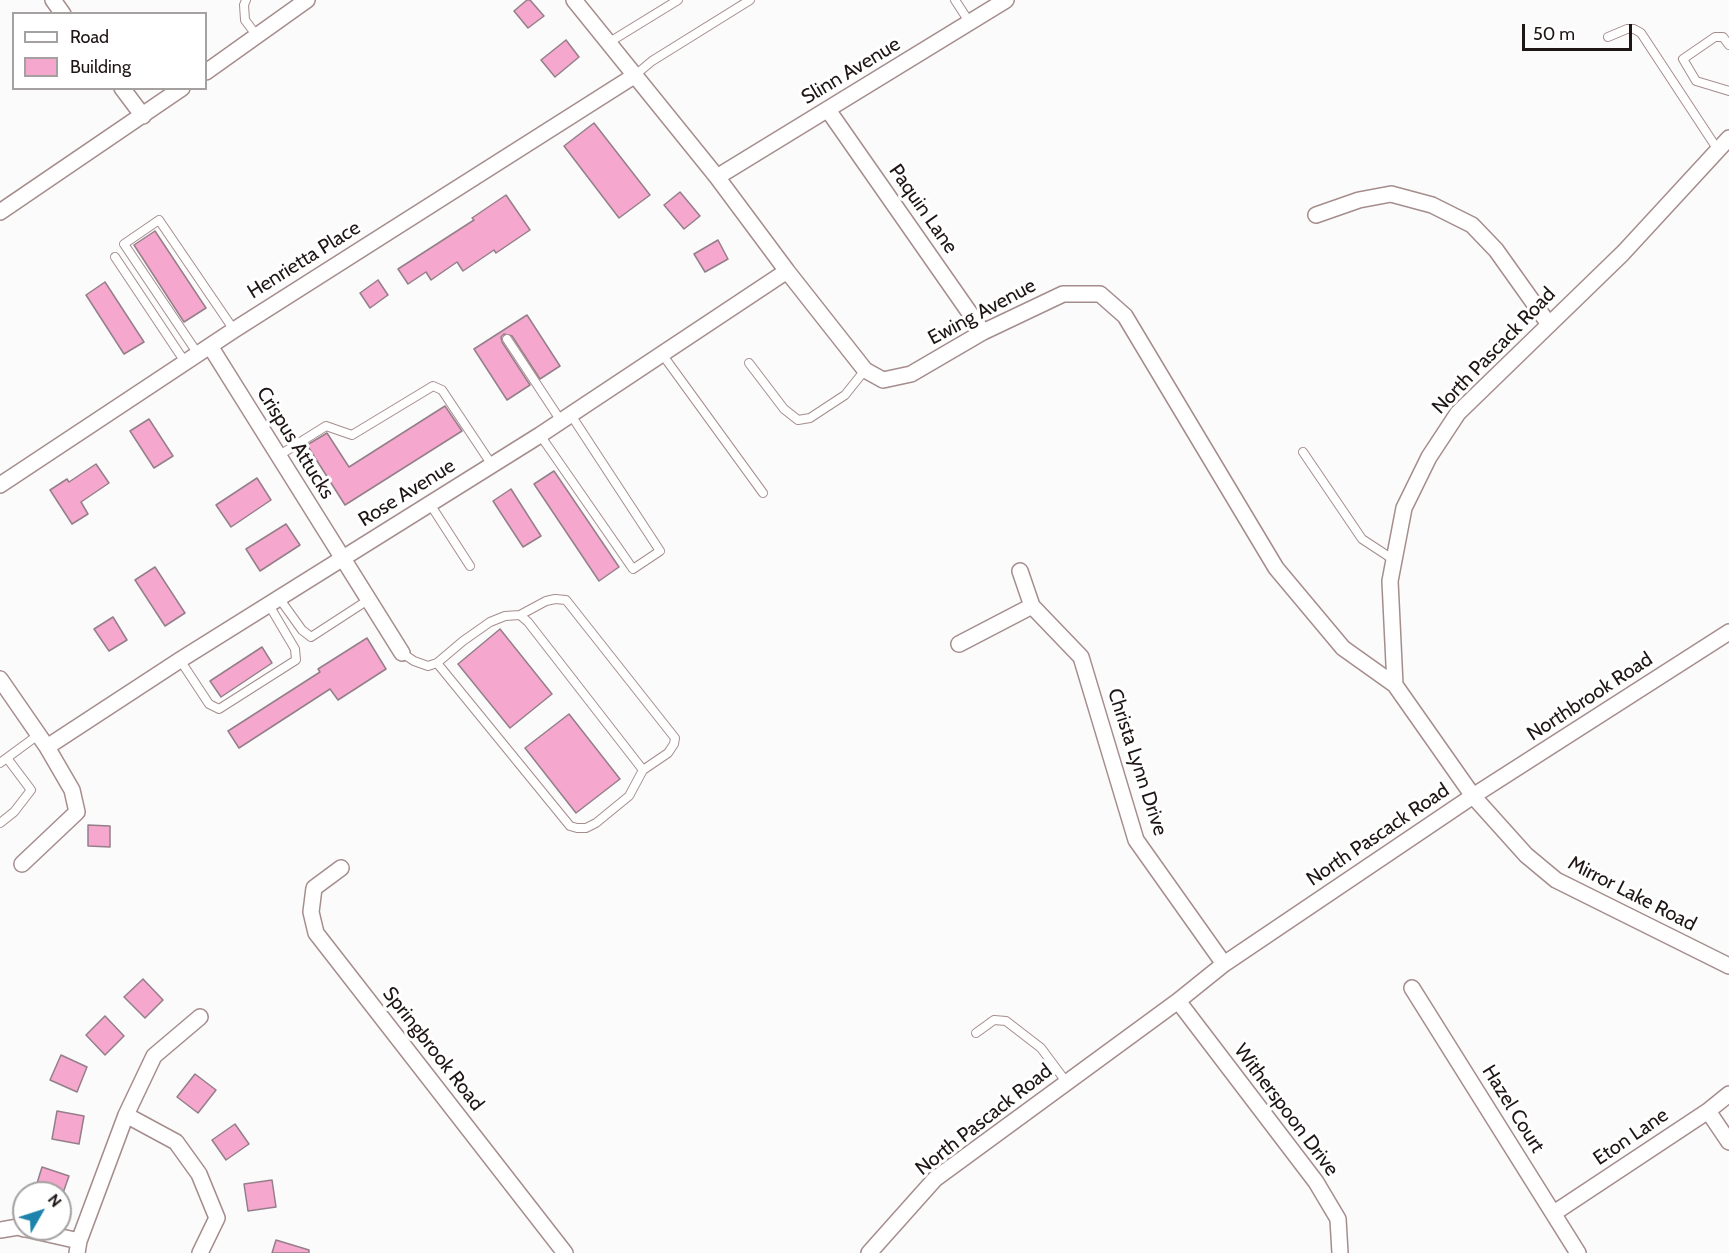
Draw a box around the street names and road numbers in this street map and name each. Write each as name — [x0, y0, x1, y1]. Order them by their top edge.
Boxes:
street label: Slinn Avenue — [797, 32, 905, 110]
street label: Paquin Lane — [884, 160, 962, 258]
street label: Henrietta Place — [243, 216, 365, 304]
street label: Ewing Avenue — [924, 274, 1040, 350]
street label: North Pascack Road — [1427, 283, 1561, 419]
street label: Crispus Attucks — [251, 383, 339, 503]
street label: Rose Avenue — [354, 454, 460, 532]
street label: Northbrook Road — [1523, 648, 1657, 746]
street label: Christa Lynn Drive — [1102, 685, 1172, 839]
street label: North Pascack Road — [1302, 778, 1454, 892]
street label: Mirror Lake Road — [1564, 851, 1700, 937]
street label: Springbrook Road — [377, 982, 489, 1116]
street label: Witherspoon Drive — [1229, 1039, 1343, 1181]
street label: North Pascack Road — [911, 1059, 1057, 1181]
street label: Hazel Court — [1477, 1061, 1549, 1157]
street label: Eton Lane — [1589, 1103, 1673, 1171]

